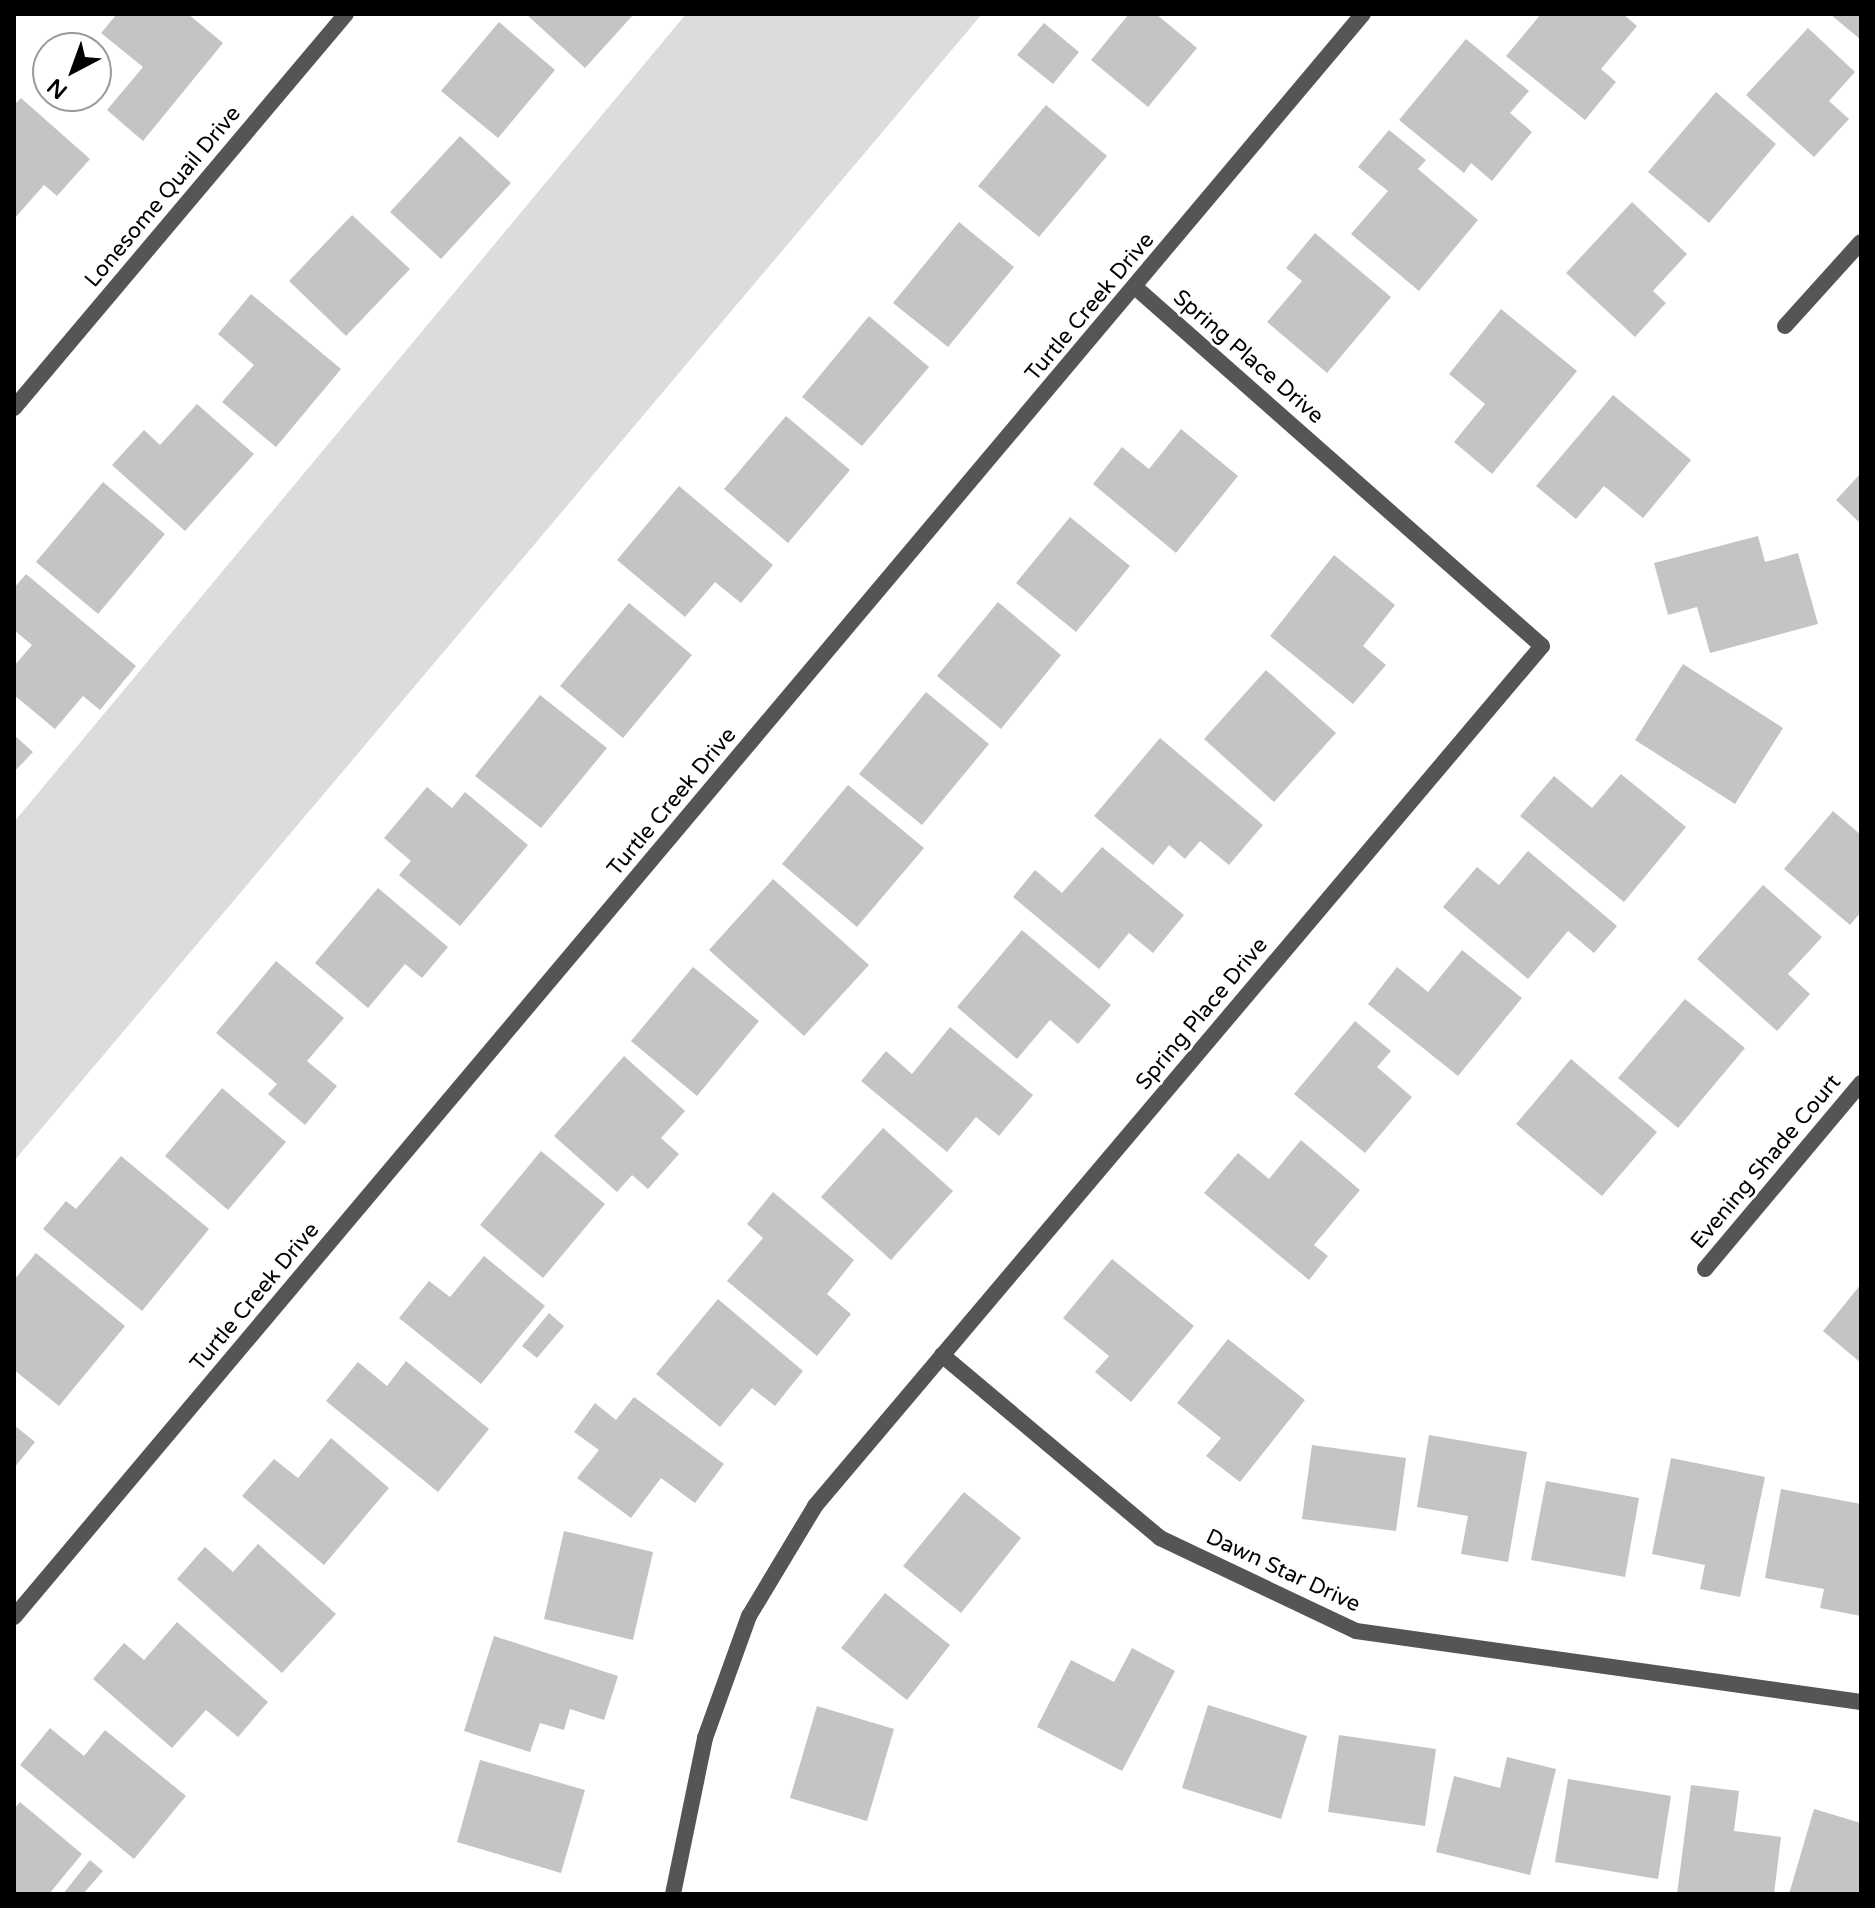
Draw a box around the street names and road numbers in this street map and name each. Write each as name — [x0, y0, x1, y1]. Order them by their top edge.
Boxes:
street label: Lonesome Quail Drive — [79, 101, 247, 293]
street label: Turtle Creek Drive — [1020, 227, 1160, 387]
street label: Spring Place Drive — [1167, 284, 1329, 430]
street label: Turtle Creek Drive — [602, 722, 742, 882]
street label: Spring Place Drive — [1131, 932, 1273, 1096]
street label: Evening Shade Court — [1685, 1070, 1847, 1254]
street label: Turtle Creek Drive — [185, 1217, 325, 1377]
street label: Dawn Star Drive — [1202, 1524, 1364, 1618]

